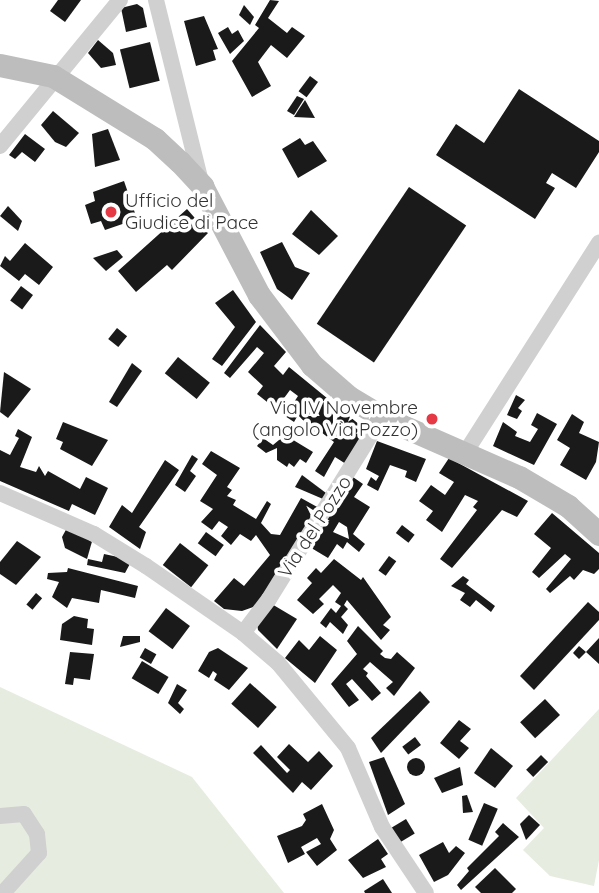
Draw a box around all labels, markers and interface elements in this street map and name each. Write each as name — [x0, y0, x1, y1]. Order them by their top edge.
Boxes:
place label: Ufficio del Giudice di Pace — [125, 190, 259, 234]
marker: Ufficio del Giudice di Pace — [103, 204, 119, 220]
place label: Via IV Novembre (angolo Via Pozzo) — [252, 397, 418, 441]
marker: Via IV Novembre (angolo Via Pozzo) — [424, 411, 440, 427]
street label: Via del Pozzo — [274, 472, 356, 582]

